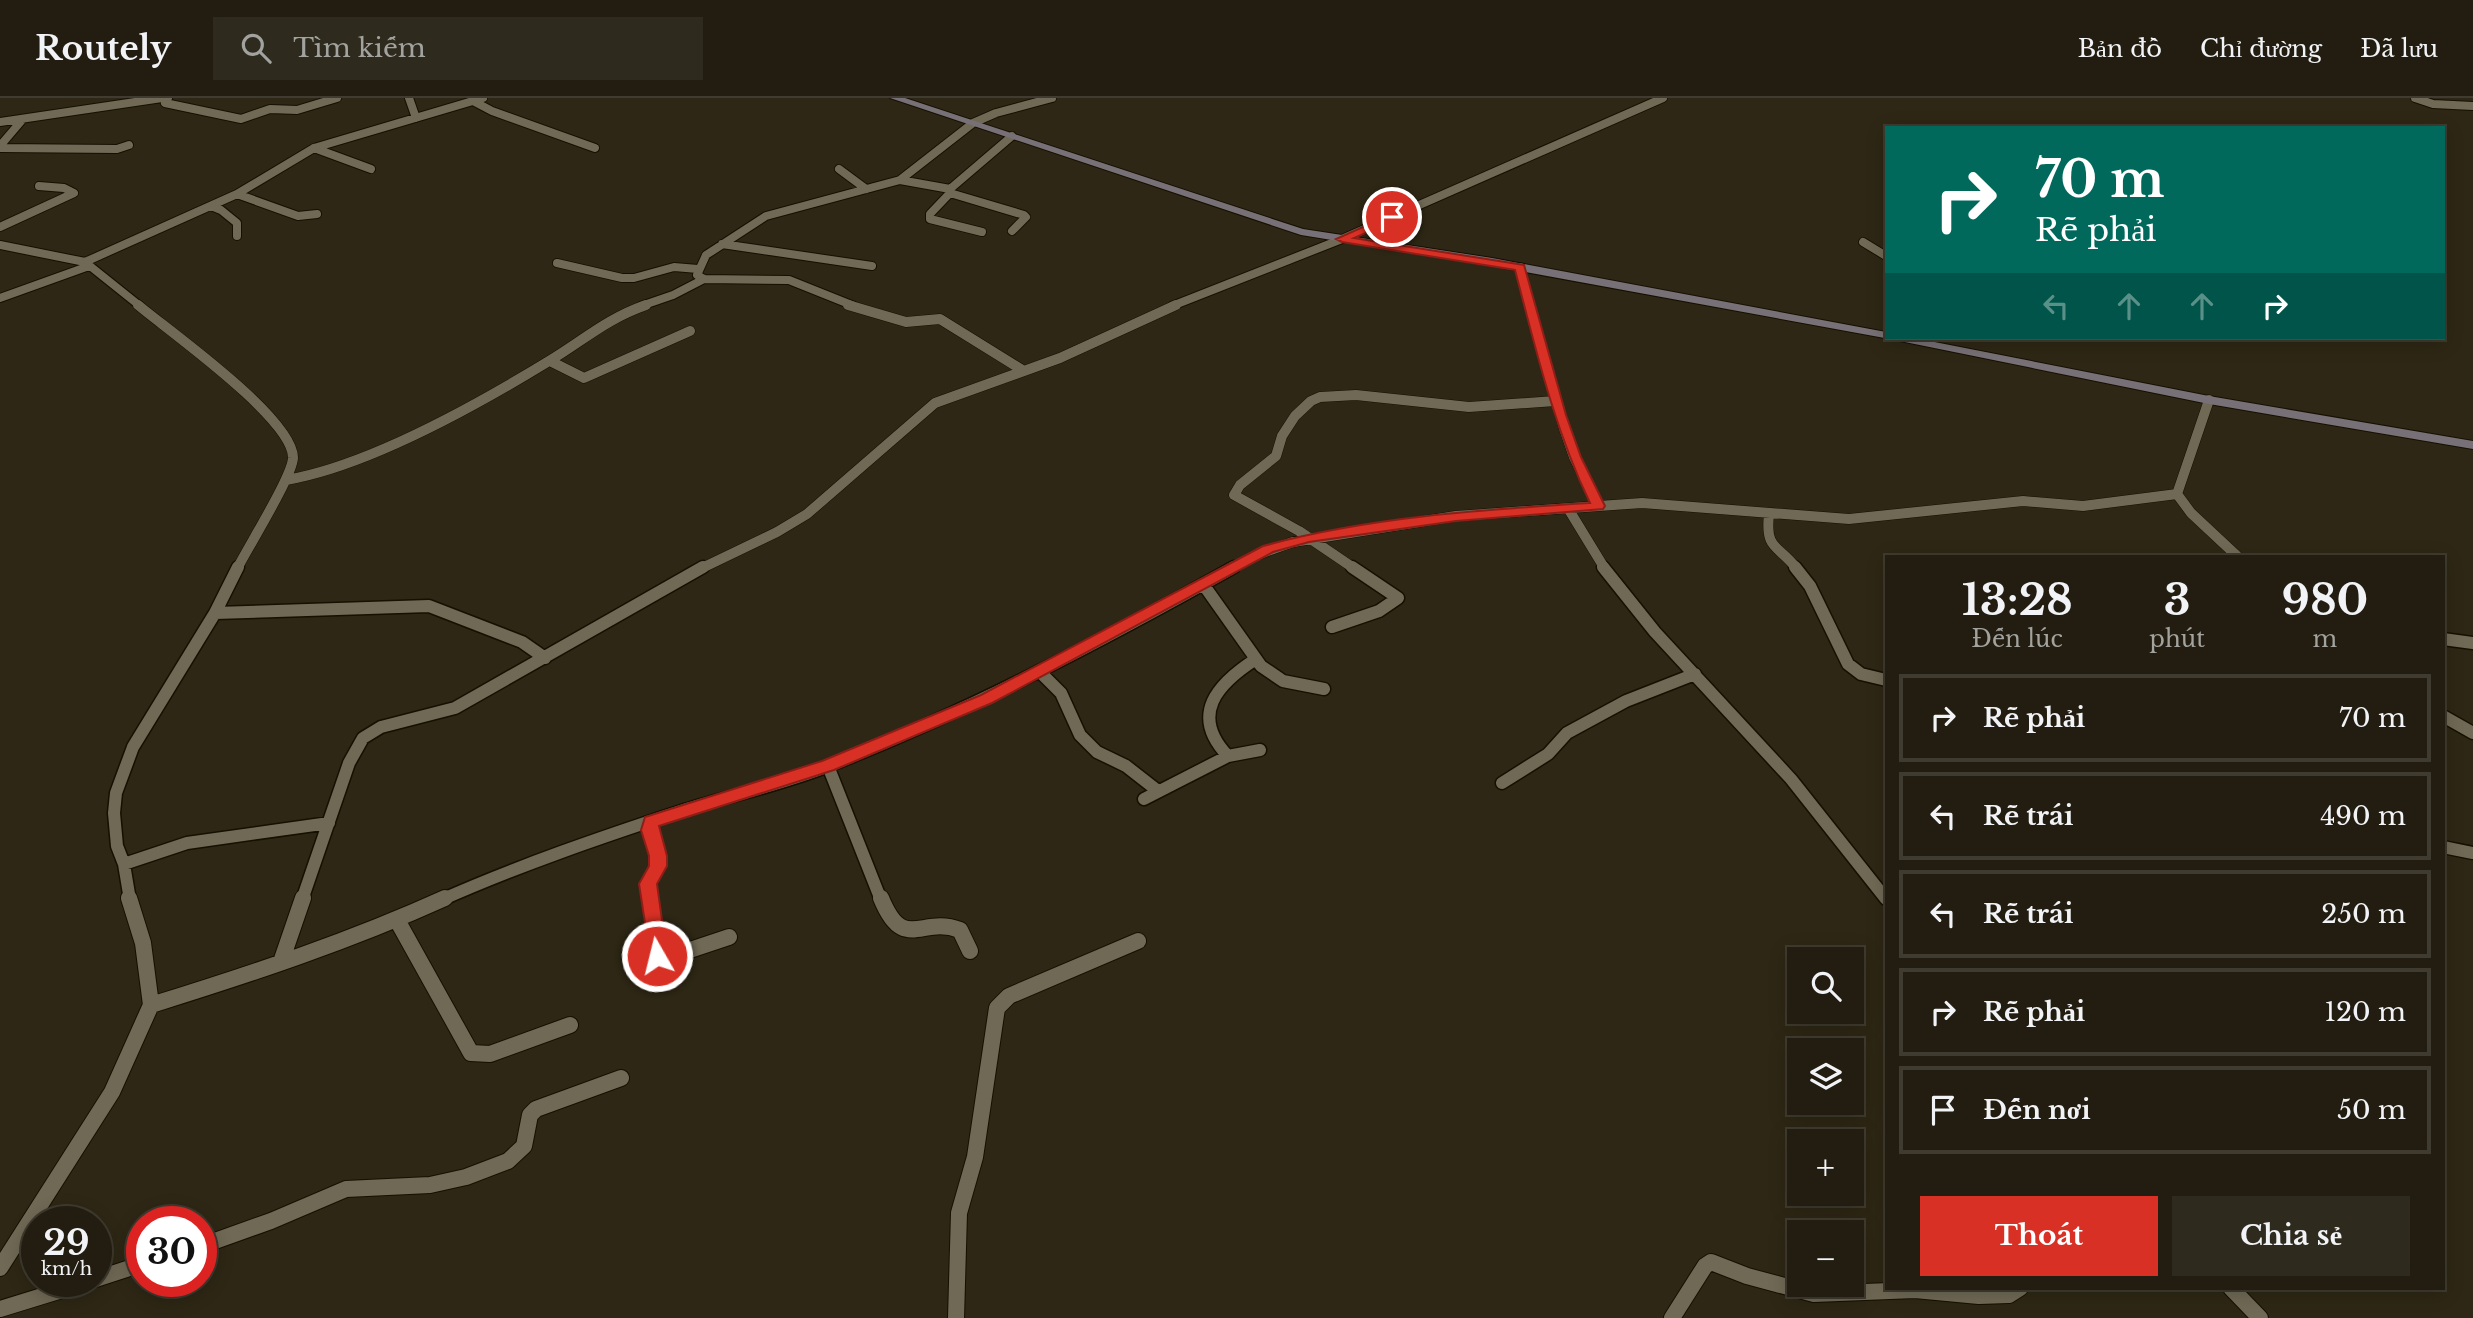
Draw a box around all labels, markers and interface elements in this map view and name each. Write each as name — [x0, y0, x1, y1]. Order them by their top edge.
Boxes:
search box — [213, 17, 703, 80]
text: Routely — [35, 28, 171, 69]
icon: search — [237, 29, 275, 67]
text: Tìm kiếm — [293, 32, 426, 64]
text: Bản đồ — [2078, 34, 2162, 63]
text: Chỉ đường — [2200, 34, 2322, 63]
text: Đã lưu — [2360, 34, 2438, 63]
text: 70 m — [2035, 149, 2165, 210]
icon: right — [1920, 154, 2011, 245]
pin — [1362, 187, 1422, 247]
icon: arrive — [1373, 198, 1411, 236]
text: Rẽ phải — [2035, 210, 2156, 250]
icon: left — [2037, 287, 2075, 325]
icon: ahead — [2110, 287, 2148, 325]
icon: ahead — [2183, 287, 2221, 325]
icon: right — [2256, 287, 2294, 325]
text: 13:28 — [1962, 574, 2073, 626]
text: 3 — [2164, 574, 2191, 626]
text: 980 — [2282, 574, 2368, 626]
text: Đến lúc — [1972, 625, 2063, 653]
text: phút — [2149, 625, 2205, 653]
text: m — [2313, 625, 2337, 653]
icon: right — [1924, 699, 1962, 737]
text: Rẽ phải — [1983, 702, 2085, 734]
text: 70 m — [2339, 702, 2406, 734]
icon: left — [1924, 797, 1962, 835]
text: Rẽ trái — [1983, 800, 2073, 832]
text: 490 m — [2320, 800, 2406, 832]
icon: left — [1924, 895, 1962, 933]
text: Rẽ trái — [1983, 898, 2073, 930]
text: 250 m — [2321, 898, 2406, 930]
position arrow — [620, 919, 694, 993]
map controls — [1787, 947, 1864, 1297]
button: search — [1787, 947, 1864, 1024]
icon: right — [1924, 993, 1962, 1031]
text: Rẽ phải — [1983, 996, 2085, 1028]
text: 120 m — [2324, 996, 2406, 1028]
button: layers — [1787, 1038, 1864, 1115]
icon: arrive — [1924, 1091, 1962, 1129]
text: Đến nơi — [1983, 1094, 2091, 1126]
text: 50 m — [2337, 1094, 2406, 1126]
button: + — [1787, 1129, 1864, 1206]
button: Thoát — [1920, 1196, 2158, 1276]
button: Chia sẻ — [2172, 1196, 2410, 1276]
speed limit sign: 30 — [126, 1206, 217, 1297]
button: − — [1787, 1220, 1864, 1297]
text: 29 — [43, 1221, 90, 1264]
text: km/h — [41, 1258, 92, 1280]

